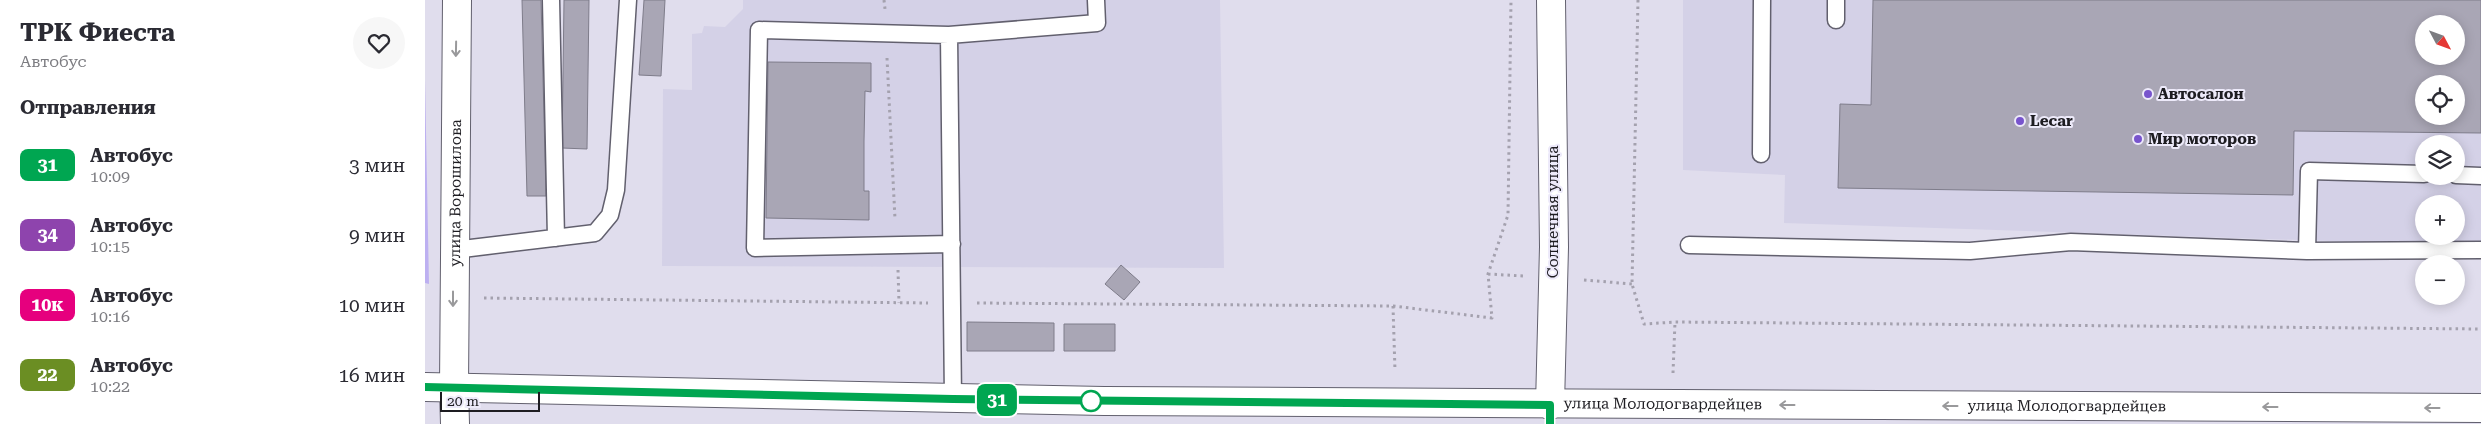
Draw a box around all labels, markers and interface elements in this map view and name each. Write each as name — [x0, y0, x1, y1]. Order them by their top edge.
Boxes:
north arrow — [2415, 15, 2465, 65]
map controls — [2415, 15, 2465, 305]
button: heart — [353, 17, 405, 69]
text: ТРК Фиеста — [20, 19, 175, 47]
one-way arrow — [451, 40, 461, 56]
text: Автобус — [20, 52, 87, 71]
button: locate — [2415, 75, 2465, 125]
place label: Автосалон — [2158, 85, 2244, 103]
marker: Автосалон — [2142, 88, 2154, 100]
text: Отправления — [20, 96, 156, 119]
place label: Lecar — [2030, 112, 2073, 130]
marker: Lecar — [2014, 115, 2026, 127]
street label: улица Ворошилова — [446, 119, 465, 267]
place label: Мир моторов — [2148, 130, 2256, 148]
marker: Мир моторов — [2132, 133, 2144, 145]
button: layers — [2415, 135, 2465, 185]
text: Автобус — [90, 144, 173, 167]
street label: Солнечная улица — [1544, 146, 1562, 278]
text: 31 — [37, 154, 58, 175]
text: 3 мин — [349, 154, 405, 177]
text: 10:09 — [90, 167, 130, 186]
button: + — [2415, 195, 2465, 245]
text: Автобус — [90, 214, 173, 237]
text: 34 — [37, 224, 58, 245]
text: 9 мин — [349, 224, 405, 247]
text: 10:15 — [90, 237, 130, 256]
button: − — [2415, 255, 2465, 305]
text: Автобус — [90, 284, 173, 307]
one-way arrow — [448, 290, 458, 306]
text: 10к — [31, 294, 64, 315]
text: 10 мин — [338, 294, 405, 317]
text: 10:16 — [90, 307, 130, 326]
text: Автобус — [90, 354, 173, 377]
text: 22 — [37, 364, 58, 385]
text: 16 мин — [338, 364, 405, 387]
text: 10:22 — [90, 377, 130, 396]
line badge: 31 — [975, 384, 1019, 416]
scale bar — [440, 389, 540, 412]
text: 31 — [987, 389, 1007, 410]
unlabelled marker — [1080, 390, 1102, 412]
text: 20 m — [447, 393, 479, 409]
street label: улица Молодогвардейцев — [1563, 394, 1762, 413]
street label: улица Молодогвардейцев — [1967, 396, 2166, 415]
one-way arrow — [1780, 400, 1796, 410]
one-way arrow — [1942, 401, 1958, 411]
one-way arrow — [2262, 402, 2278, 412]
one-way arrow — [2425, 403, 2441, 413]

